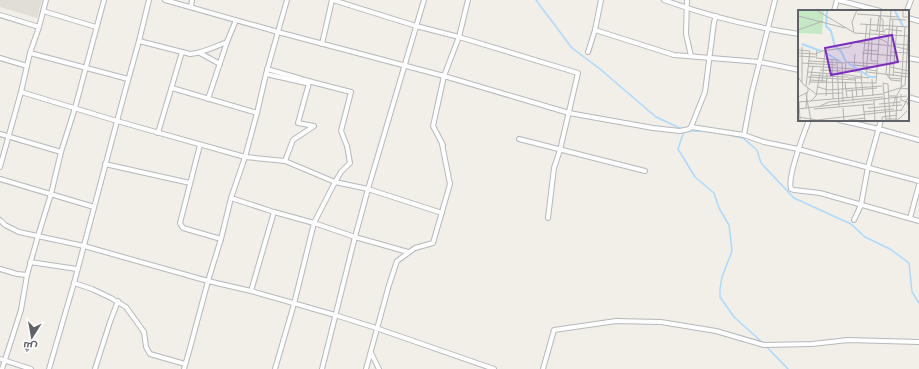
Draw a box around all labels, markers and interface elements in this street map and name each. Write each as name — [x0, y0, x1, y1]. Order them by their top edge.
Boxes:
inset map — [798, 10, 909, 121]
north arrow — [12, 317, 52, 357]
text: ش — [22, 339, 38, 355]

